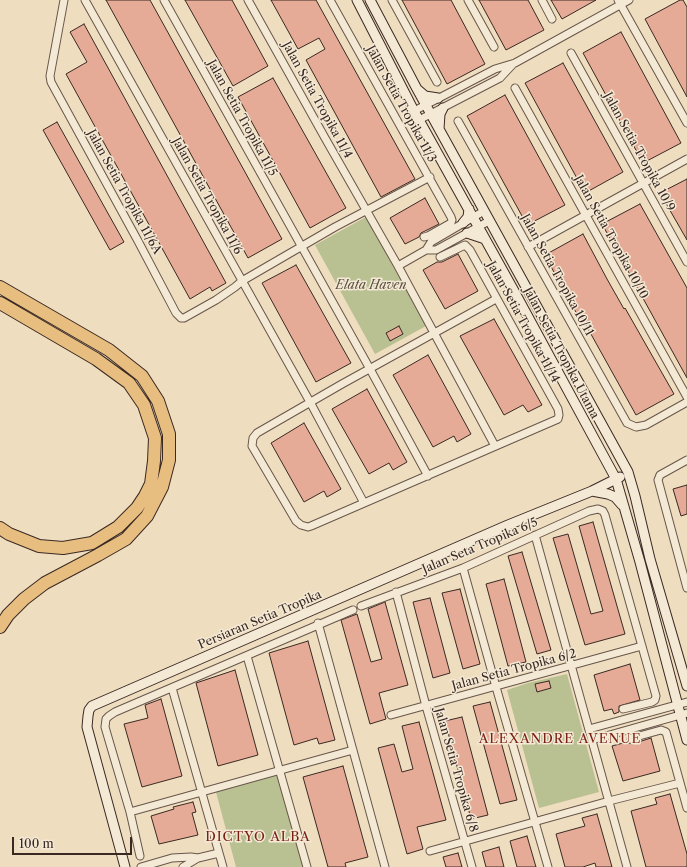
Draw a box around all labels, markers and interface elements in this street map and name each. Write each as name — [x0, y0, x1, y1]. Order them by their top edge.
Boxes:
street label: Jalan Setia Tropika 11/4 — [279, 39, 355, 161]
street label: Jalan Setia Tropika 11/3 — [363, 43, 439, 165]
street label: Jalan Setia Tropika 11/5 — [204, 57, 280, 179]
street label: Jalan Setia Tropika 10/9 — [600, 90, 678, 214]
street label: Jalan Setia Tropika 11/6A — [84, 127, 164, 257]
street label: Jalan Setia Tropika 11/6 — [169, 135, 245, 257]
street label: Jalan Setia Tropika 10/10 — [571, 172, 651, 302]
street label: Jalan Setia Tropika 10/11 — [517, 212, 597, 338]
street label: Jalan Setia Tropika 11/14 — [484, 259, 562, 385]
park label: Elata Haven — [336, 279, 406, 293]
street label: Jalan Setia Tropika Utama — [520, 285, 602, 421]
street label: Jalan Seta Tropika 6/5 — [420, 515, 540, 577]
street label: Persiaran Setia Tropika — [196, 587, 324, 653]
street label: Jalan Setia Tropika 6/2 — [450, 646, 578, 694]
street label: Jalan Setia Tropika 6/8 — [431, 706, 481, 834]
district label: ALEXANDRE AVENUE — [479, 731, 641, 747]
scale bar — [14, 829, 134, 855]
district label: DICTYO ALBA — [205, 829, 311, 845]
text: 100 m — [19, 836, 54, 851]

